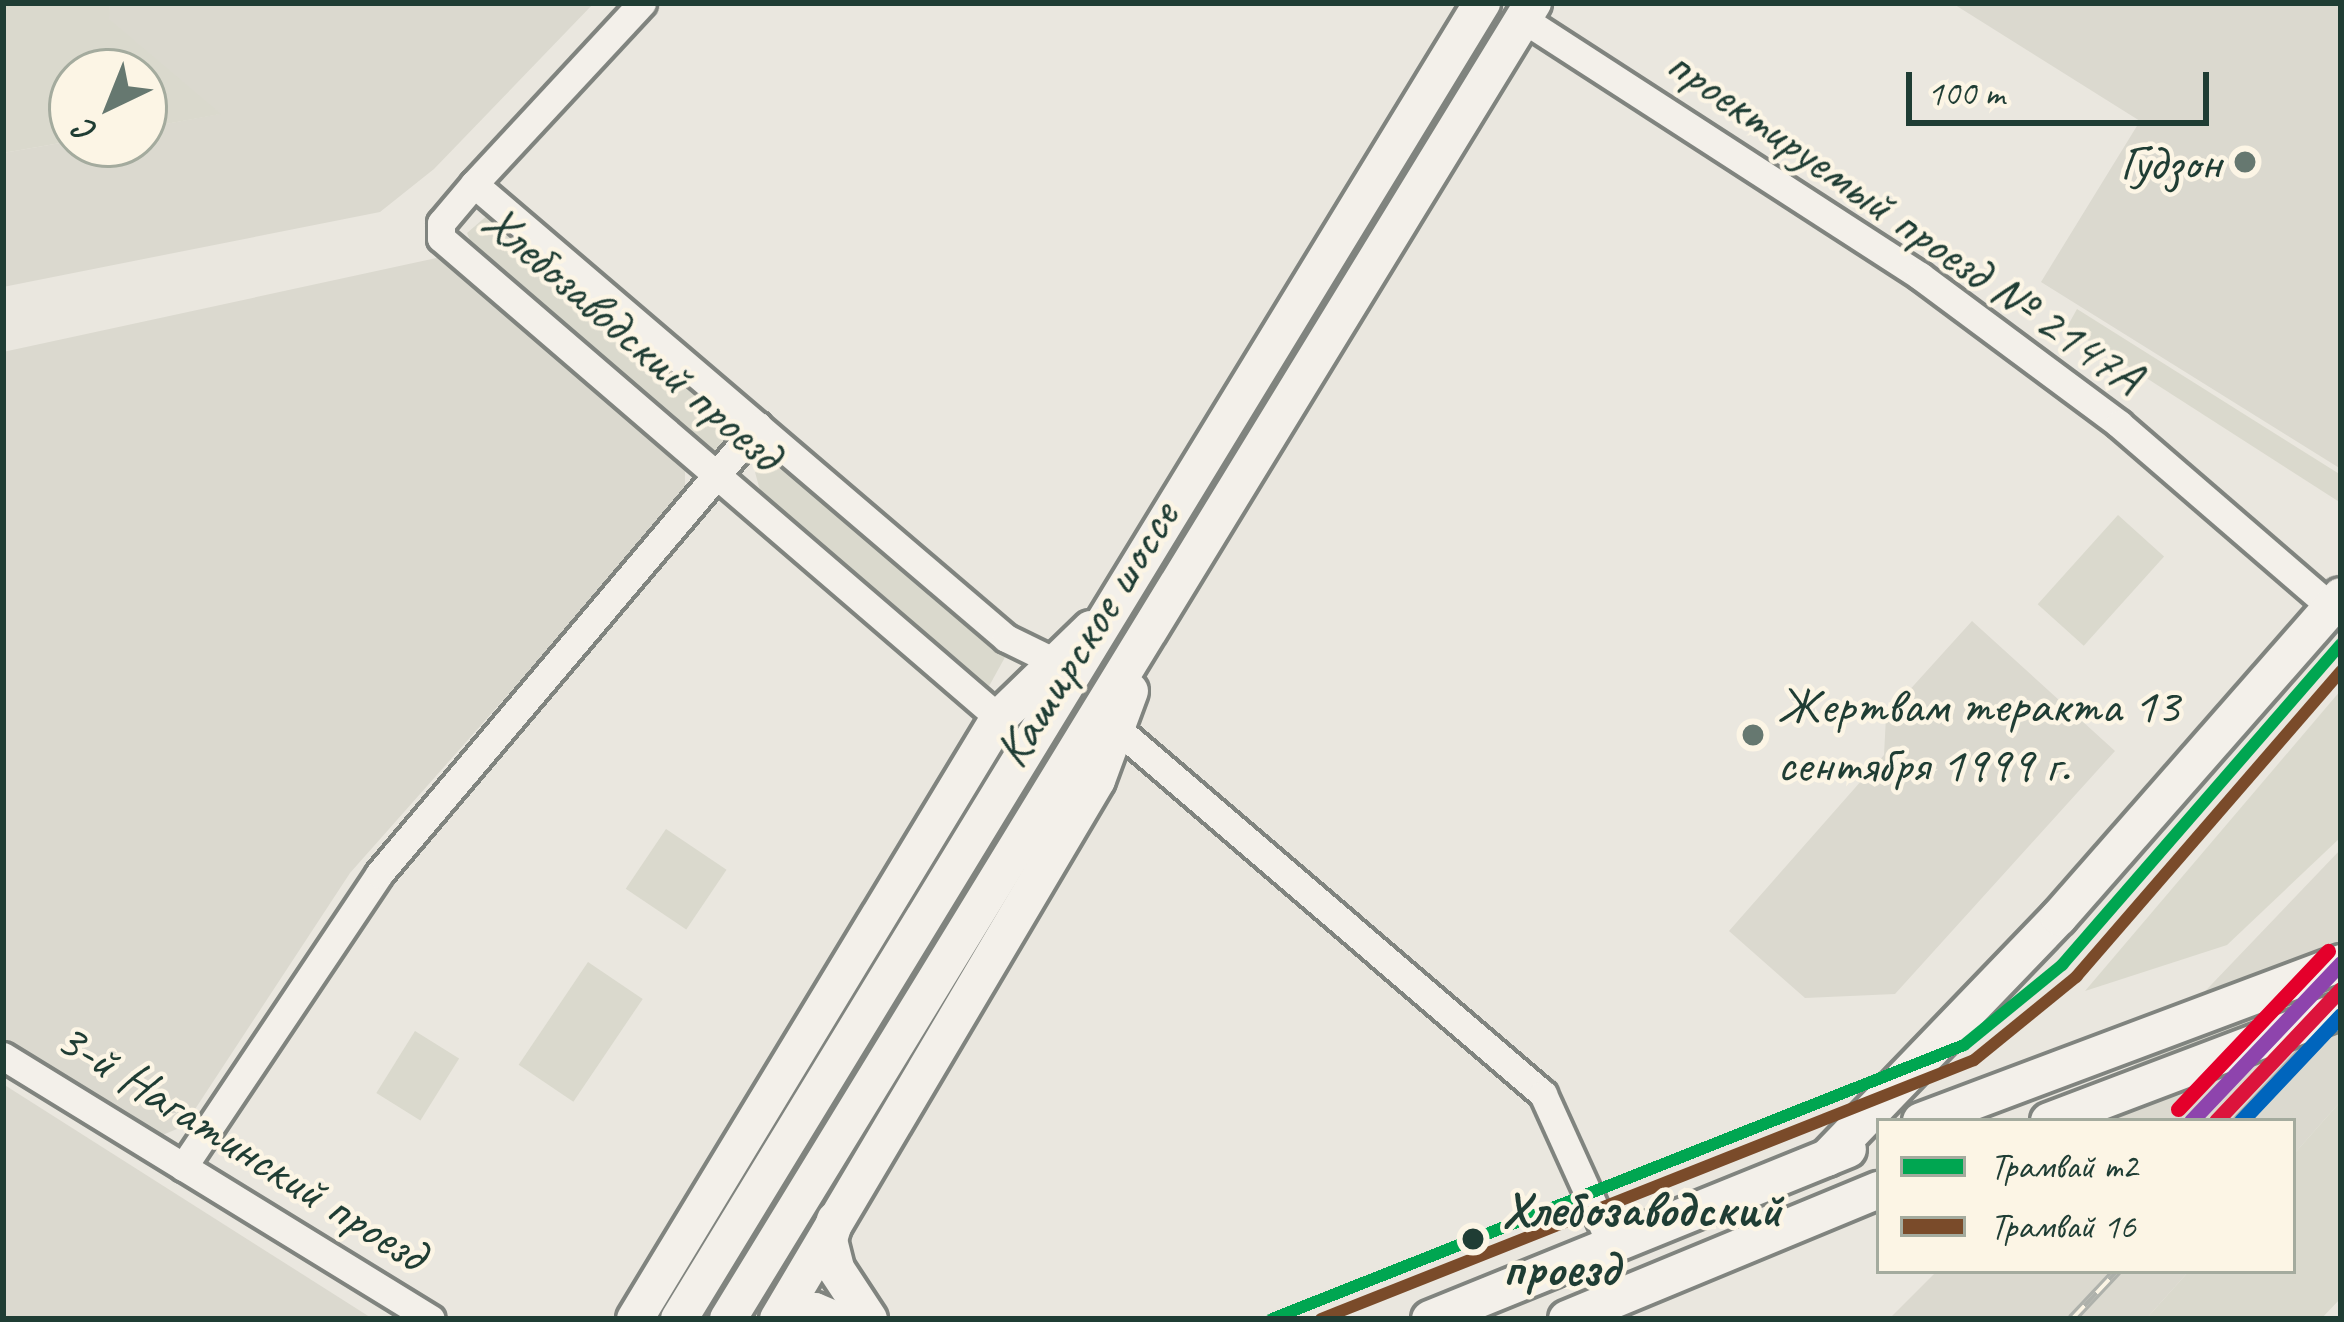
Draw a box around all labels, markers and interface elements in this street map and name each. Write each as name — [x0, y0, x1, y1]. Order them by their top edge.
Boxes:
street label: проектируемый проезд № 2147А — [1655, 32, 2155, 408]
north arrow — [48, 48, 168, 168]
scale bar — [1912, 48, 2215, 122]
text: 100 m — [1927, 70, 2004, 116]
text: С — [65, 111, 106, 153]
place label: Гудзон — [2120, 131, 2221, 193]
marker: Гудзон — [2232, 149, 2258, 175]
street label: Хлебозаводский проезд — [471, 190, 795, 484]
street label: Каширское шоссе — [980, 489, 1192, 779]
place label: Жертвам теракта 13 сентября 1999 г. — [1777, 675, 2167, 795]
marker: Жертвам теракта 13 сентября 1999 г. — [1740, 722, 1766, 748]
street label: 3-й Нагатинский проезд — [46, 1008, 438, 1284]
legend — [1876, 1118, 2296, 1274]
text: Трамвай т2 — [1990, 1143, 2138, 1189]
place label: Хлебозаводский проезд — [1502, 1179, 1781, 1299]
text: Трамвай 16 — [1990, 1203, 2135, 1249]
marker: Хлебозаводский проезд — [1456, 1222, 1490, 1256]

